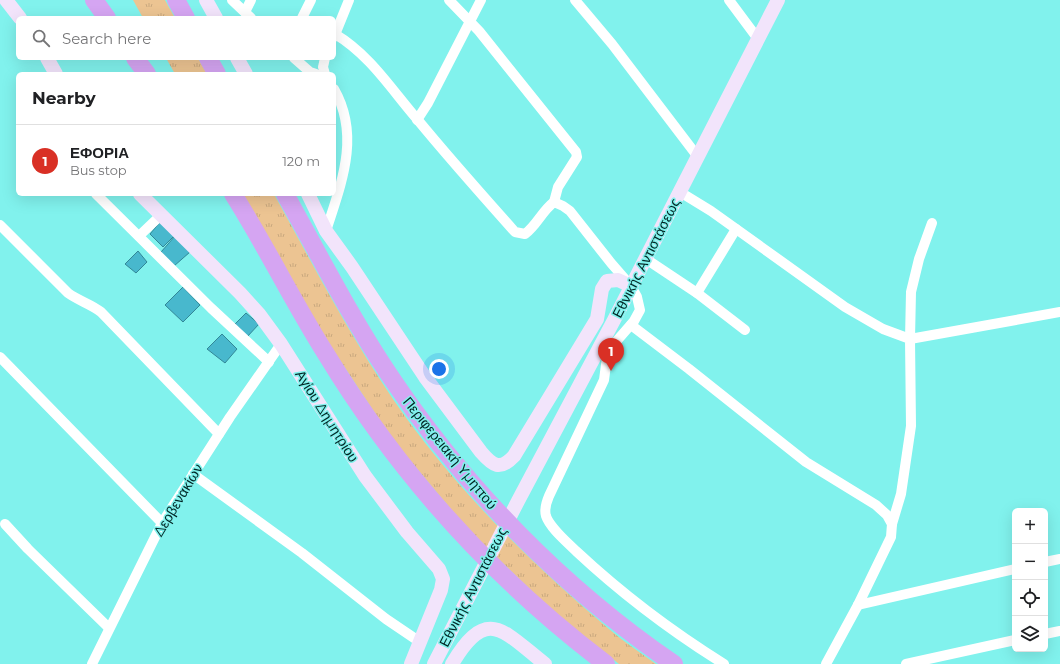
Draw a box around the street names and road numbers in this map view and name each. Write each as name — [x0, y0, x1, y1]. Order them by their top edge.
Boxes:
street label: Εθνικής Αντιστάσεως — [608, 195, 684, 321]
street label: Αγίου Δημητρίου — [291, 367, 363, 465]
street label: Περιφερειακή Υμηττού — [399, 393, 501, 513]
street label: Δερβενακίων — [149, 460, 207, 540]
street label: Εθνικής Αντιστάσεως — [435, 524, 511, 650]

